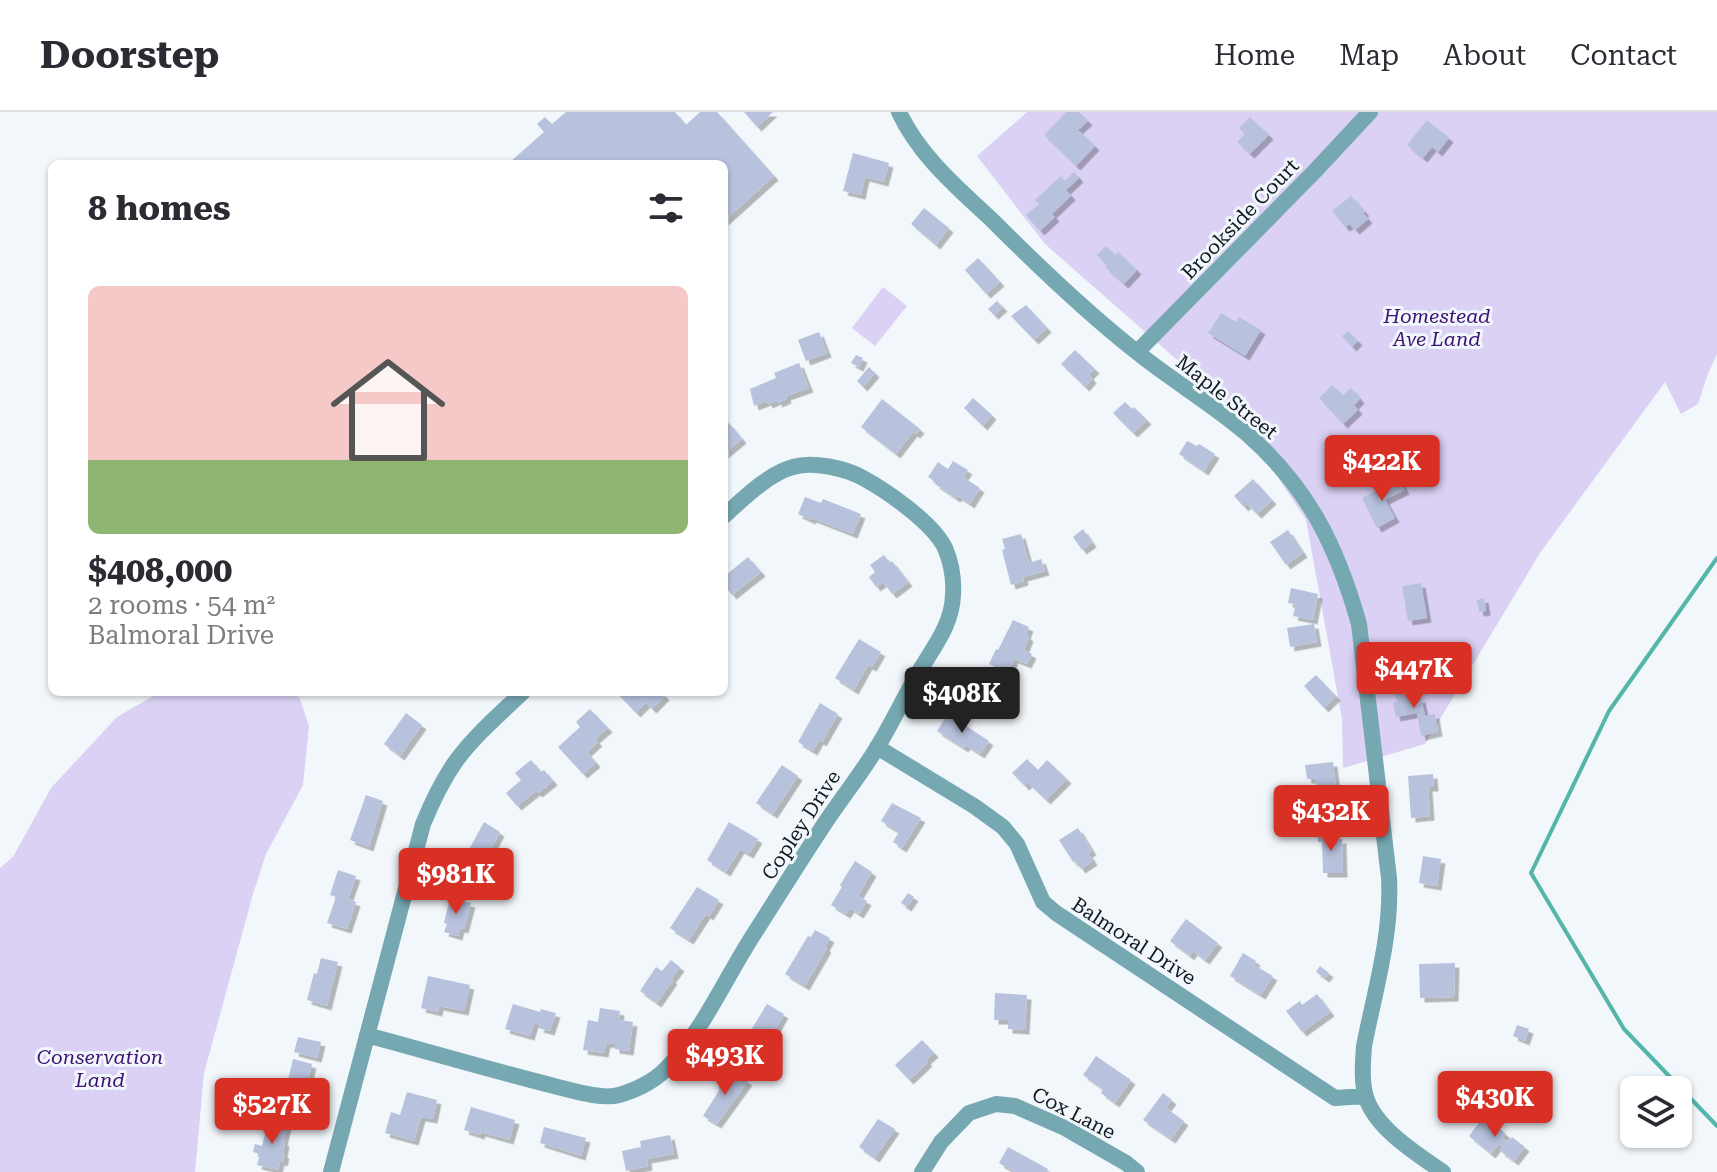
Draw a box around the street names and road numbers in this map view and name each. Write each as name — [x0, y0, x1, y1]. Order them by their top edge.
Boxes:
street label: Brookside Court — [1176, 153, 1304, 284]
street label: Maple Street — [1171, 350, 1283, 444]
street label: Copley Drive — [757, 766, 845, 884]
street label: Balmoral Drive — [1067, 892, 1201, 990]
street label: Cox Lane — [1028, 1082, 1120, 1144]

